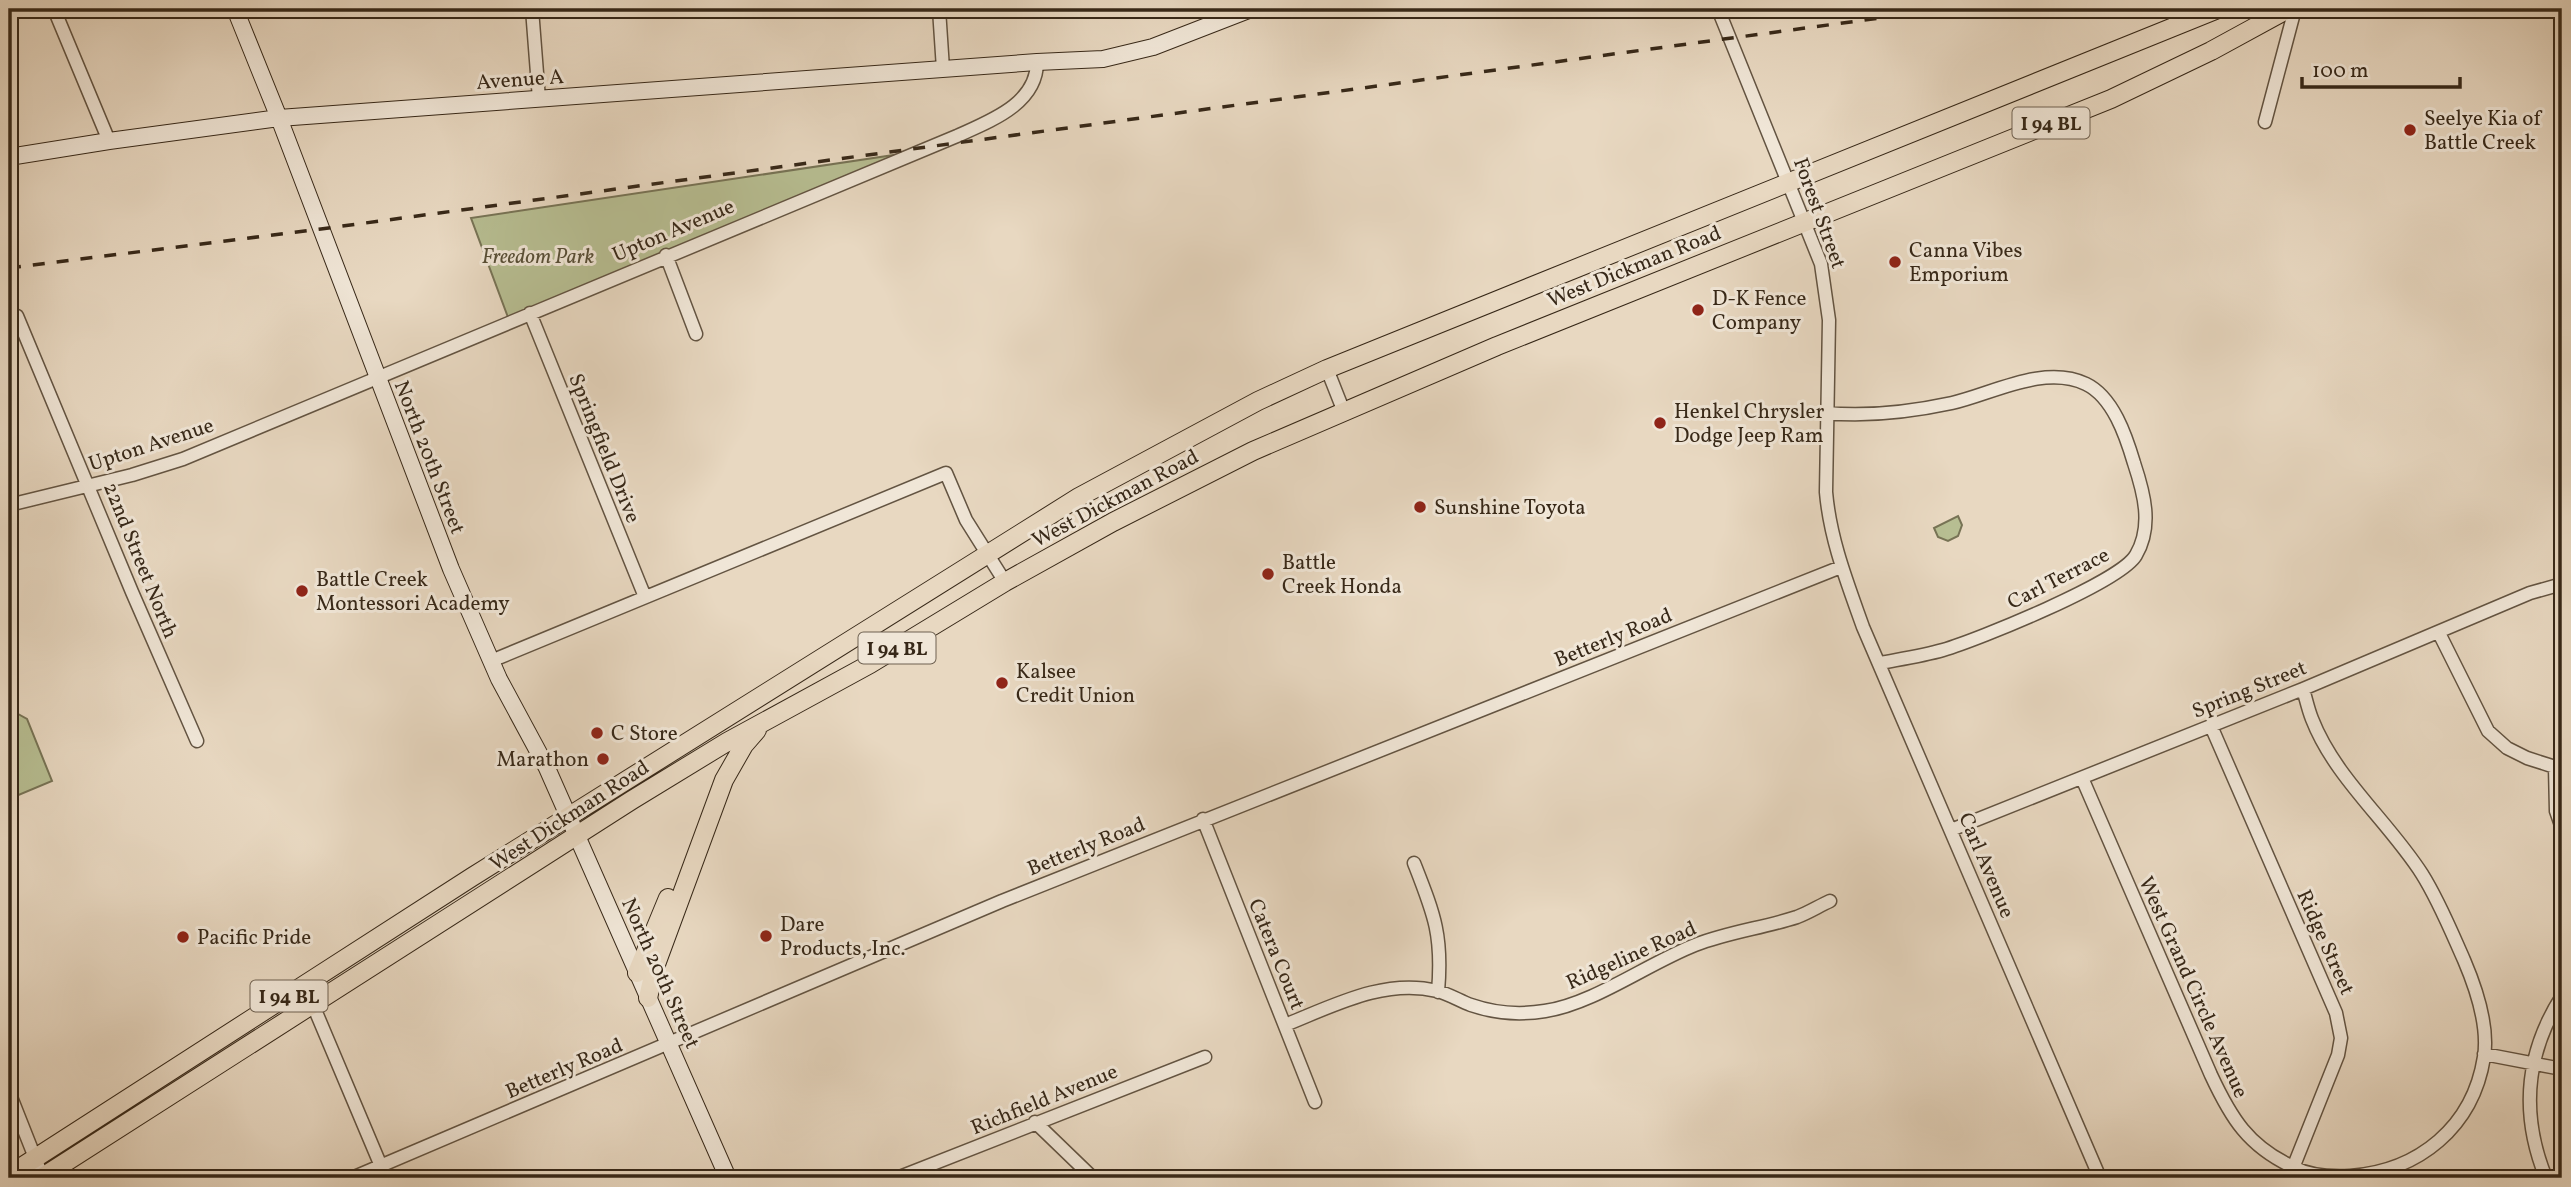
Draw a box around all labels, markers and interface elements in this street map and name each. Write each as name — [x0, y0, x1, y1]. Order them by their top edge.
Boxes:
scale bar — [2302, 46, 2459, 90]
text: 100 m — [2312, 57, 2369, 86]
street label: Avenue A — [475, 63, 565, 98]
place label: Seelye Kia of Battle Creek — [2424, 105, 2542, 158]
road number: I 94 BL — [2012, 108, 2090, 139]
marker: Seelye Kia of Battle Creek — [2402, 122, 2418, 138]
street label: Forest Street — [1785, 154, 1852, 273]
street label: Upton Avenue — [608, 193, 739, 270]
street label: West Dickman Road — [1543, 219, 1726, 315]
place label: Canna Vibes Emporium — [1909, 237, 2022, 290]
park label: Freedom Park — [482, 243, 595, 272]
marker: Canna Vibes Emporium — [1887, 254, 1903, 270]
place label: D-K Fence Company — [1712, 285, 1807, 338]
marker: D-K Fence Company — [1690, 302, 1706, 318]
street label: Springfield Drive — [560, 370, 647, 528]
street label: North 20th Street — [386, 377, 471, 539]
place label: Henkel Chrysler Dodge Jeep Ram — [1674, 398, 1824, 451]
street label: Upton Avenue — [85, 412, 218, 479]
marker: Henkel Chrysler Dodge Jeep Ram — [1652, 415, 1668, 431]
street label: West Dickman Road — [1027, 443, 1204, 556]
street label: 22nd Street North — [95, 478, 184, 643]
place label: Sunshine Toyota — [1434, 494, 1586, 523]
marker: Sunshine Toyota — [1412, 499, 1428, 515]
street label: Carl Terrace — [2003, 541, 2115, 617]
place label: Battle Creek Honda — [1282, 549, 1402, 602]
place label: Battle Creek Montessori Academy — [316, 566, 510, 619]
marker: Battle Creek Honda — [1260, 566, 1276, 582]
marker: Battle Creek Montessori Academy — [294, 583, 310, 599]
street label: Betterly Road — [1550, 602, 1677, 675]
road number: I 94 BL — [858, 632, 936, 664]
street label: Spring Street — [2188, 654, 2311, 727]
place label: Kalsee Credit Union — [1016, 658, 1135, 711]
marker: Kalsee Credit Union — [994, 675, 1010, 691]
place label: C Store — [611, 720, 678, 749]
marker: C Store — [589, 725, 605, 741]
place label: Marathon — [496, 746, 589, 775]
marker: Marathon — [595, 751, 611, 767]
street label: West Dickman Road — [484, 754, 655, 879]
street label: Carl Avenue — [1950, 808, 2021, 923]
street label: Betterly Road — [1023, 811, 1150, 884]
street label: West Grand Circle Avenue — [2131, 872, 2255, 1103]
street label: Ridge Street — [2289, 885, 2361, 1000]
street label: North 20th Street — [613, 894, 706, 1054]
street label: Catera Court — [1240, 895, 1311, 1014]
place label: Dare Products, Inc. — [780, 911, 906, 964]
street label: Ridgeline Road — [1562, 915, 1701, 998]
place label: Pacific Pride — [197, 924, 311, 953]
marker: Dare Products, Inc. — [758, 928, 774, 944]
marker: Pacific Pride — [175, 929, 191, 945]
road number: I 94 BL — [250, 980, 328, 1012]
street label: Betterly Road — [502, 1032, 628, 1107]
street label: Richfield Avenue — [967, 1058, 1122, 1143]

